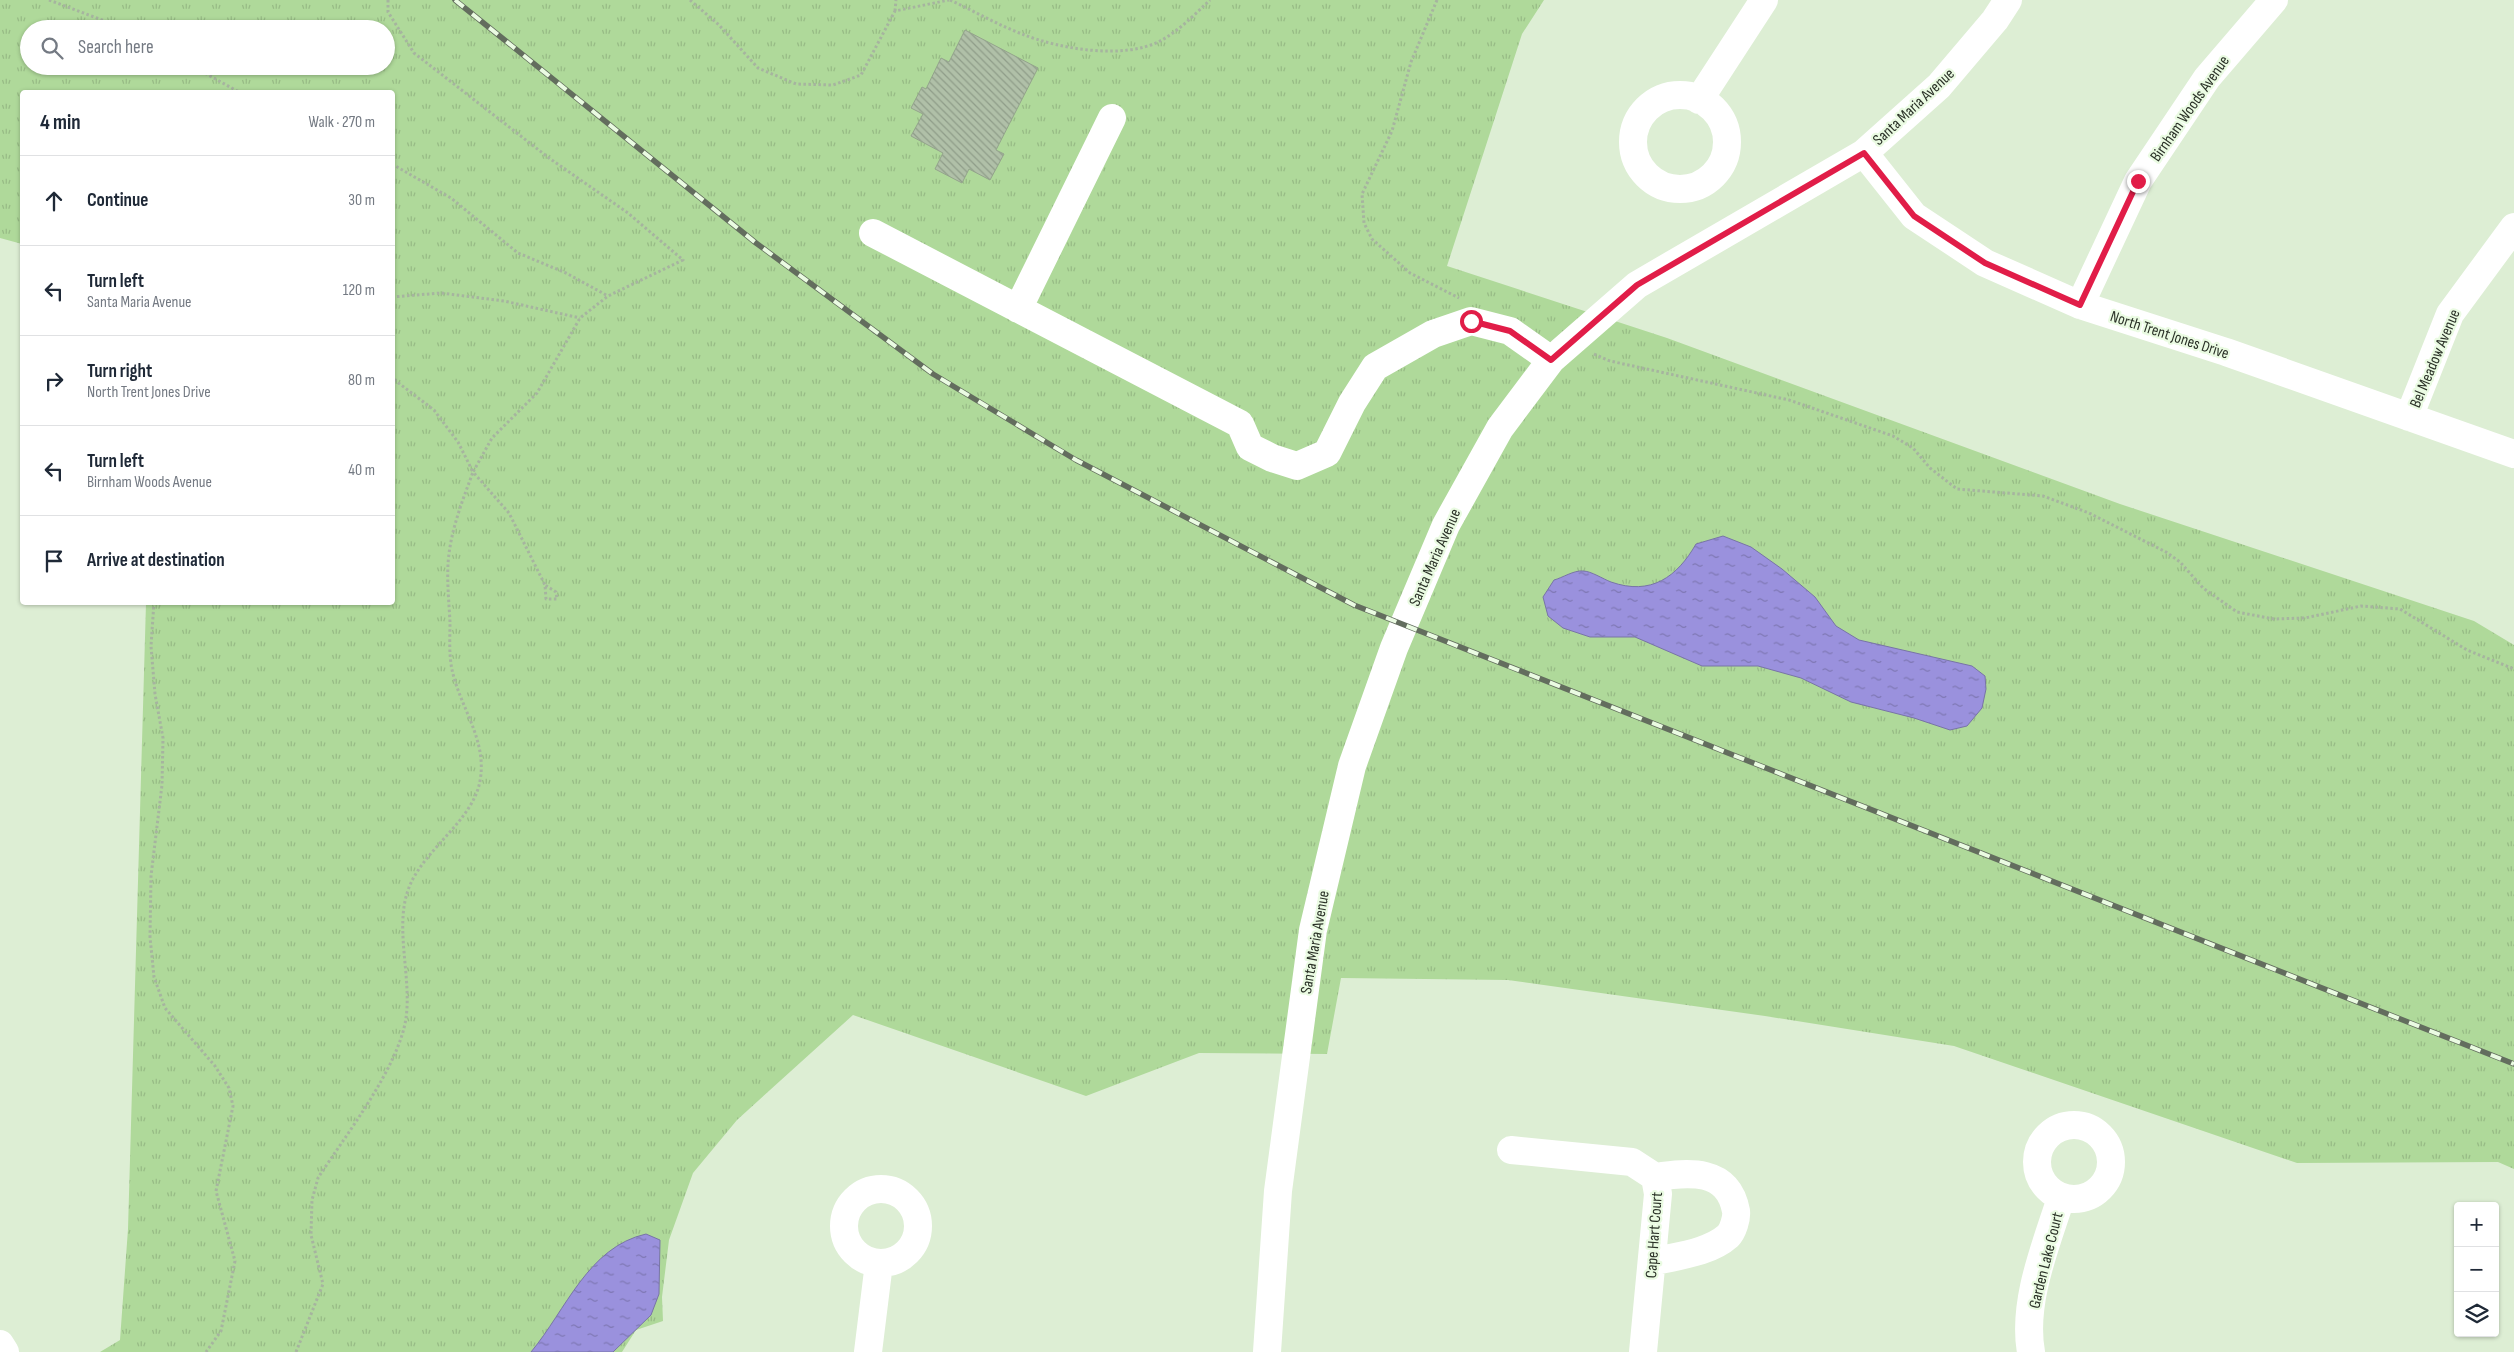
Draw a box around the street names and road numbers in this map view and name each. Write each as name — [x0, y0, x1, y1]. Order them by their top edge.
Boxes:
street label: Birnham Woods Avenue — [2147, 52, 2234, 165]
street label: Santa Maria Avenue — [1869, 65, 1959, 150]
street label: North Trent Jones Drive — [2108, 307, 2231, 364]
street label: Bel Meadow Avenue — [2406, 307, 2465, 411]
street label: Santa Maria Avenue — [1405, 506, 1465, 609]
street label: Santa Maria Avenue — [1297, 889, 1334, 995]
street label: Cape Hart Court — [1642, 1191, 1667, 1279]
street label: Garden Lake Court — [2025, 1210, 2068, 1310]

